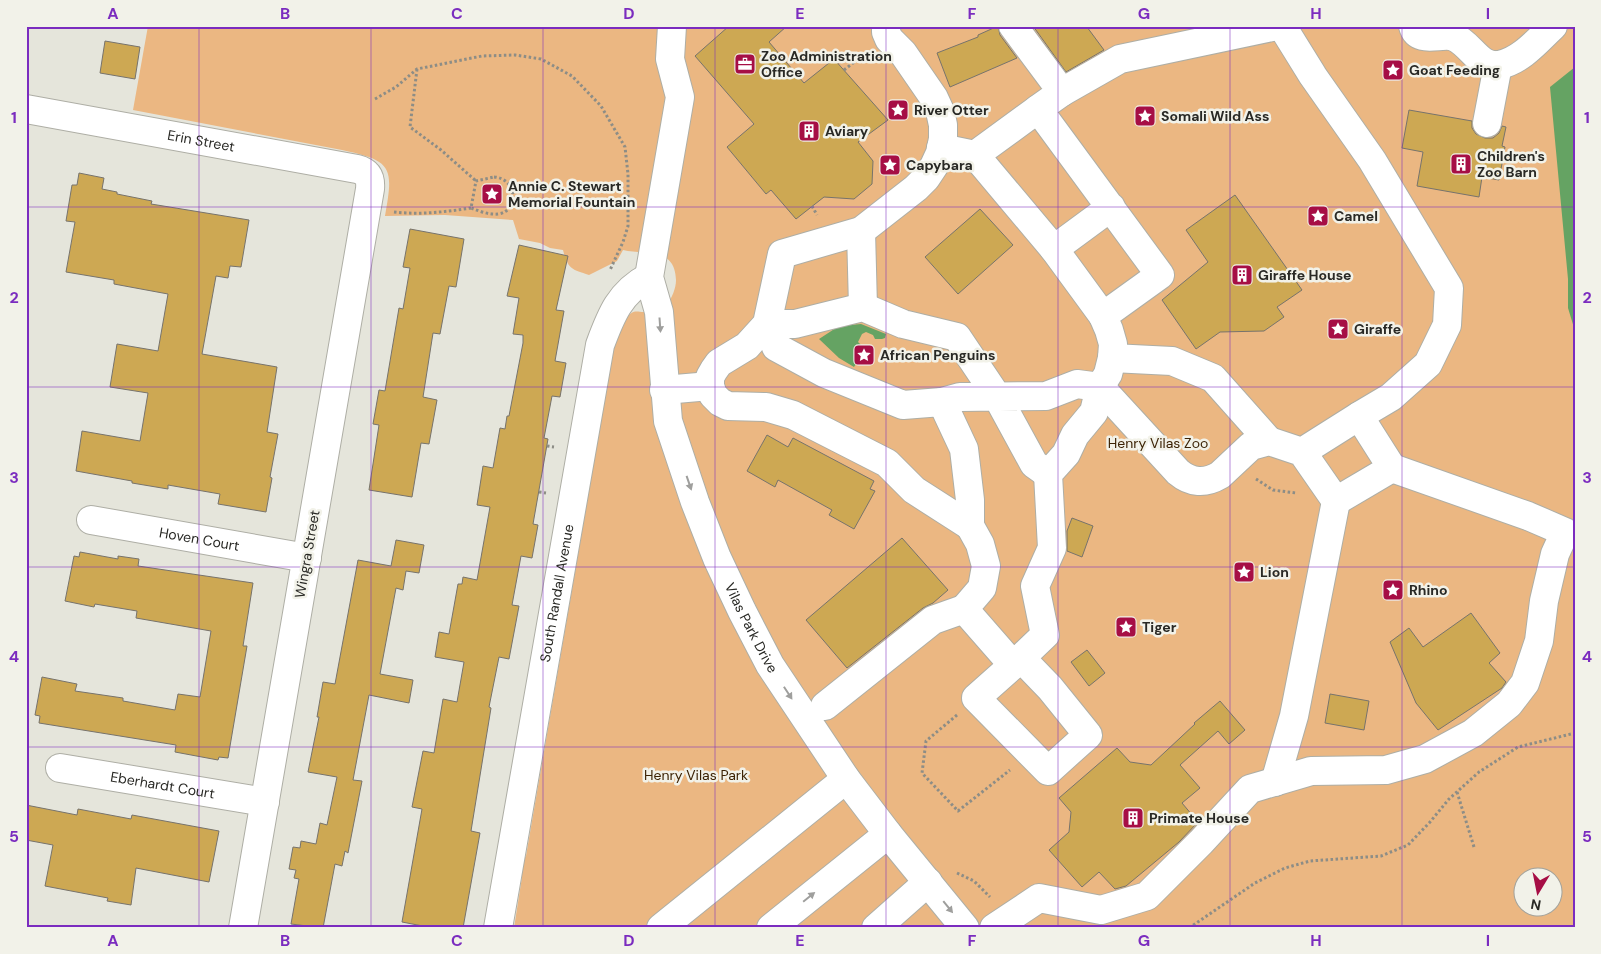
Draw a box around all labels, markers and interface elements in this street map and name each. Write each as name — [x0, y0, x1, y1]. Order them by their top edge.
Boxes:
text: A — [107, 3, 119, 24]
text: B — [280, 3, 290, 24]
text: C — [451, 3, 463, 24]
text: D — [623, 3, 635, 24]
text: E — [795, 3, 805, 24]
text: F — [968, 3, 977, 24]
text: G — [1138, 3, 1150, 24]
text: H — [1310, 3, 1322, 24]
text: I — [1486, 3, 1490, 24]
place label: Zoo Administration Office — [761, 47, 892, 81]
office icon: Zoo Administration Office — [733, 52, 757, 76]
place icon: Goat Feeding — [1381, 58, 1405, 82]
place label: Goat Feeding — [1409, 61, 1500, 79]
place icon: River Otter — [886, 98, 910, 122]
place label: River Otter — [914, 101, 989, 119]
place icon: Somali Wild Ass — [1133, 104, 1157, 128]
text: 1 — [11, 107, 17, 128]
place label: Somali Wild Ass — [1161, 107, 1269, 125]
text: 1 — [1584, 107, 1590, 128]
building icon: Aviary — [797, 119, 821, 143]
place label: Aviary — [825, 122, 869, 140]
street label: Erin Street — [166, 126, 236, 156]
place label: Children's Zoo Barn — [1477, 147, 1545, 181]
building icon: Children's Zoo Barn — [1449, 152, 1473, 176]
place icon: Capybara — [878, 153, 902, 177]
place label: Capybara — [906, 156, 973, 174]
place label: Annie C. Stewart Memorial Fountain — [508, 177, 635, 211]
place icon: Annie C. Stewart Memorial Fountain — [480, 182, 504, 206]
place icon: Camel — [1306, 204, 1330, 228]
place label: Camel — [1334, 207, 1378, 225]
building icon: Giraffe House — [1230, 263, 1254, 287]
place label: Giraffe House — [1258, 266, 1352, 284]
text: 2 — [9, 287, 19, 308]
text: 2 — [1582, 287, 1592, 308]
one-way arrow — [657, 317, 665, 333]
place icon: Giraffe — [1326, 317, 1350, 341]
place label: Giraffe — [1354, 320, 1401, 338]
place icon: African Penguins — [852, 343, 876, 367]
place label: African Penguins — [880, 346, 995, 364]
park label: Henry Vilas Zoo — [1108, 434, 1208, 452]
text: 3 — [9, 467, 19, 488]
text: 3 — [1582, 467, 1592, 488]
one-way arrow — [686, 476, 693, 491]
street label: Wingra Street — [290, 509, 324, 599]
street label: Hoven Court — [158, 523, 241, 555]
street label: South Randall Avenue — [536, 523, 577, 663]
place icon: Lion — [1232, 560, 1256, 584]
place label: Lion — [1260, 563, 1289, 581]
place icon: Rhino — [1381, 578, 1405, 602]
street label: Vilas Park Drive — [721, 580, 782, 676]
place label: Rhino — [1409, 581, 1448, 599]
place icon: Tiger — [1114, 615, 1138, 639]
place label: Tiger — [1142, 618, 1177, 636]
text: 4 — [9, 646, 19, 667]
text: 4 — [1582, 646, 1592, 667]
one-way arrow — [783, 686, 793, 699]
park label: Henry Vilas Park — [644, 766, 748, 784]
street label: Eberhardt Court — [109, 768, 216, 803]
building icon: Primate House — [1121, 806, 1145, 830]
place label: Primate House — [1149, 809, 1249, 827]
text: 5 — [9, 826, 19, 847]
text: 5 — [1582, 826, 1592, 847]
north arrow — [1514, 866, 1564, 916]
one-way arrow — [802, 892, 815, 903]
text: N — [1529, 895, 1542, 915]
one-way arrow — [943, 900, 954, 913]
text: A — [107, 930, 119, 951]
text: B — [280, 930, 290, 951]
text: C — [451, 930, 463, 951]
text: D — [623, 930, 635, 951]
text: E — [795, 930, 805, 951]
text: F — [968, 930, 977, 951]
text: G — [1138, 930, 1150, 951]
text: H — [1310, 930, 1322, 951]
text: I — [1486, 930, 1490, 951]

